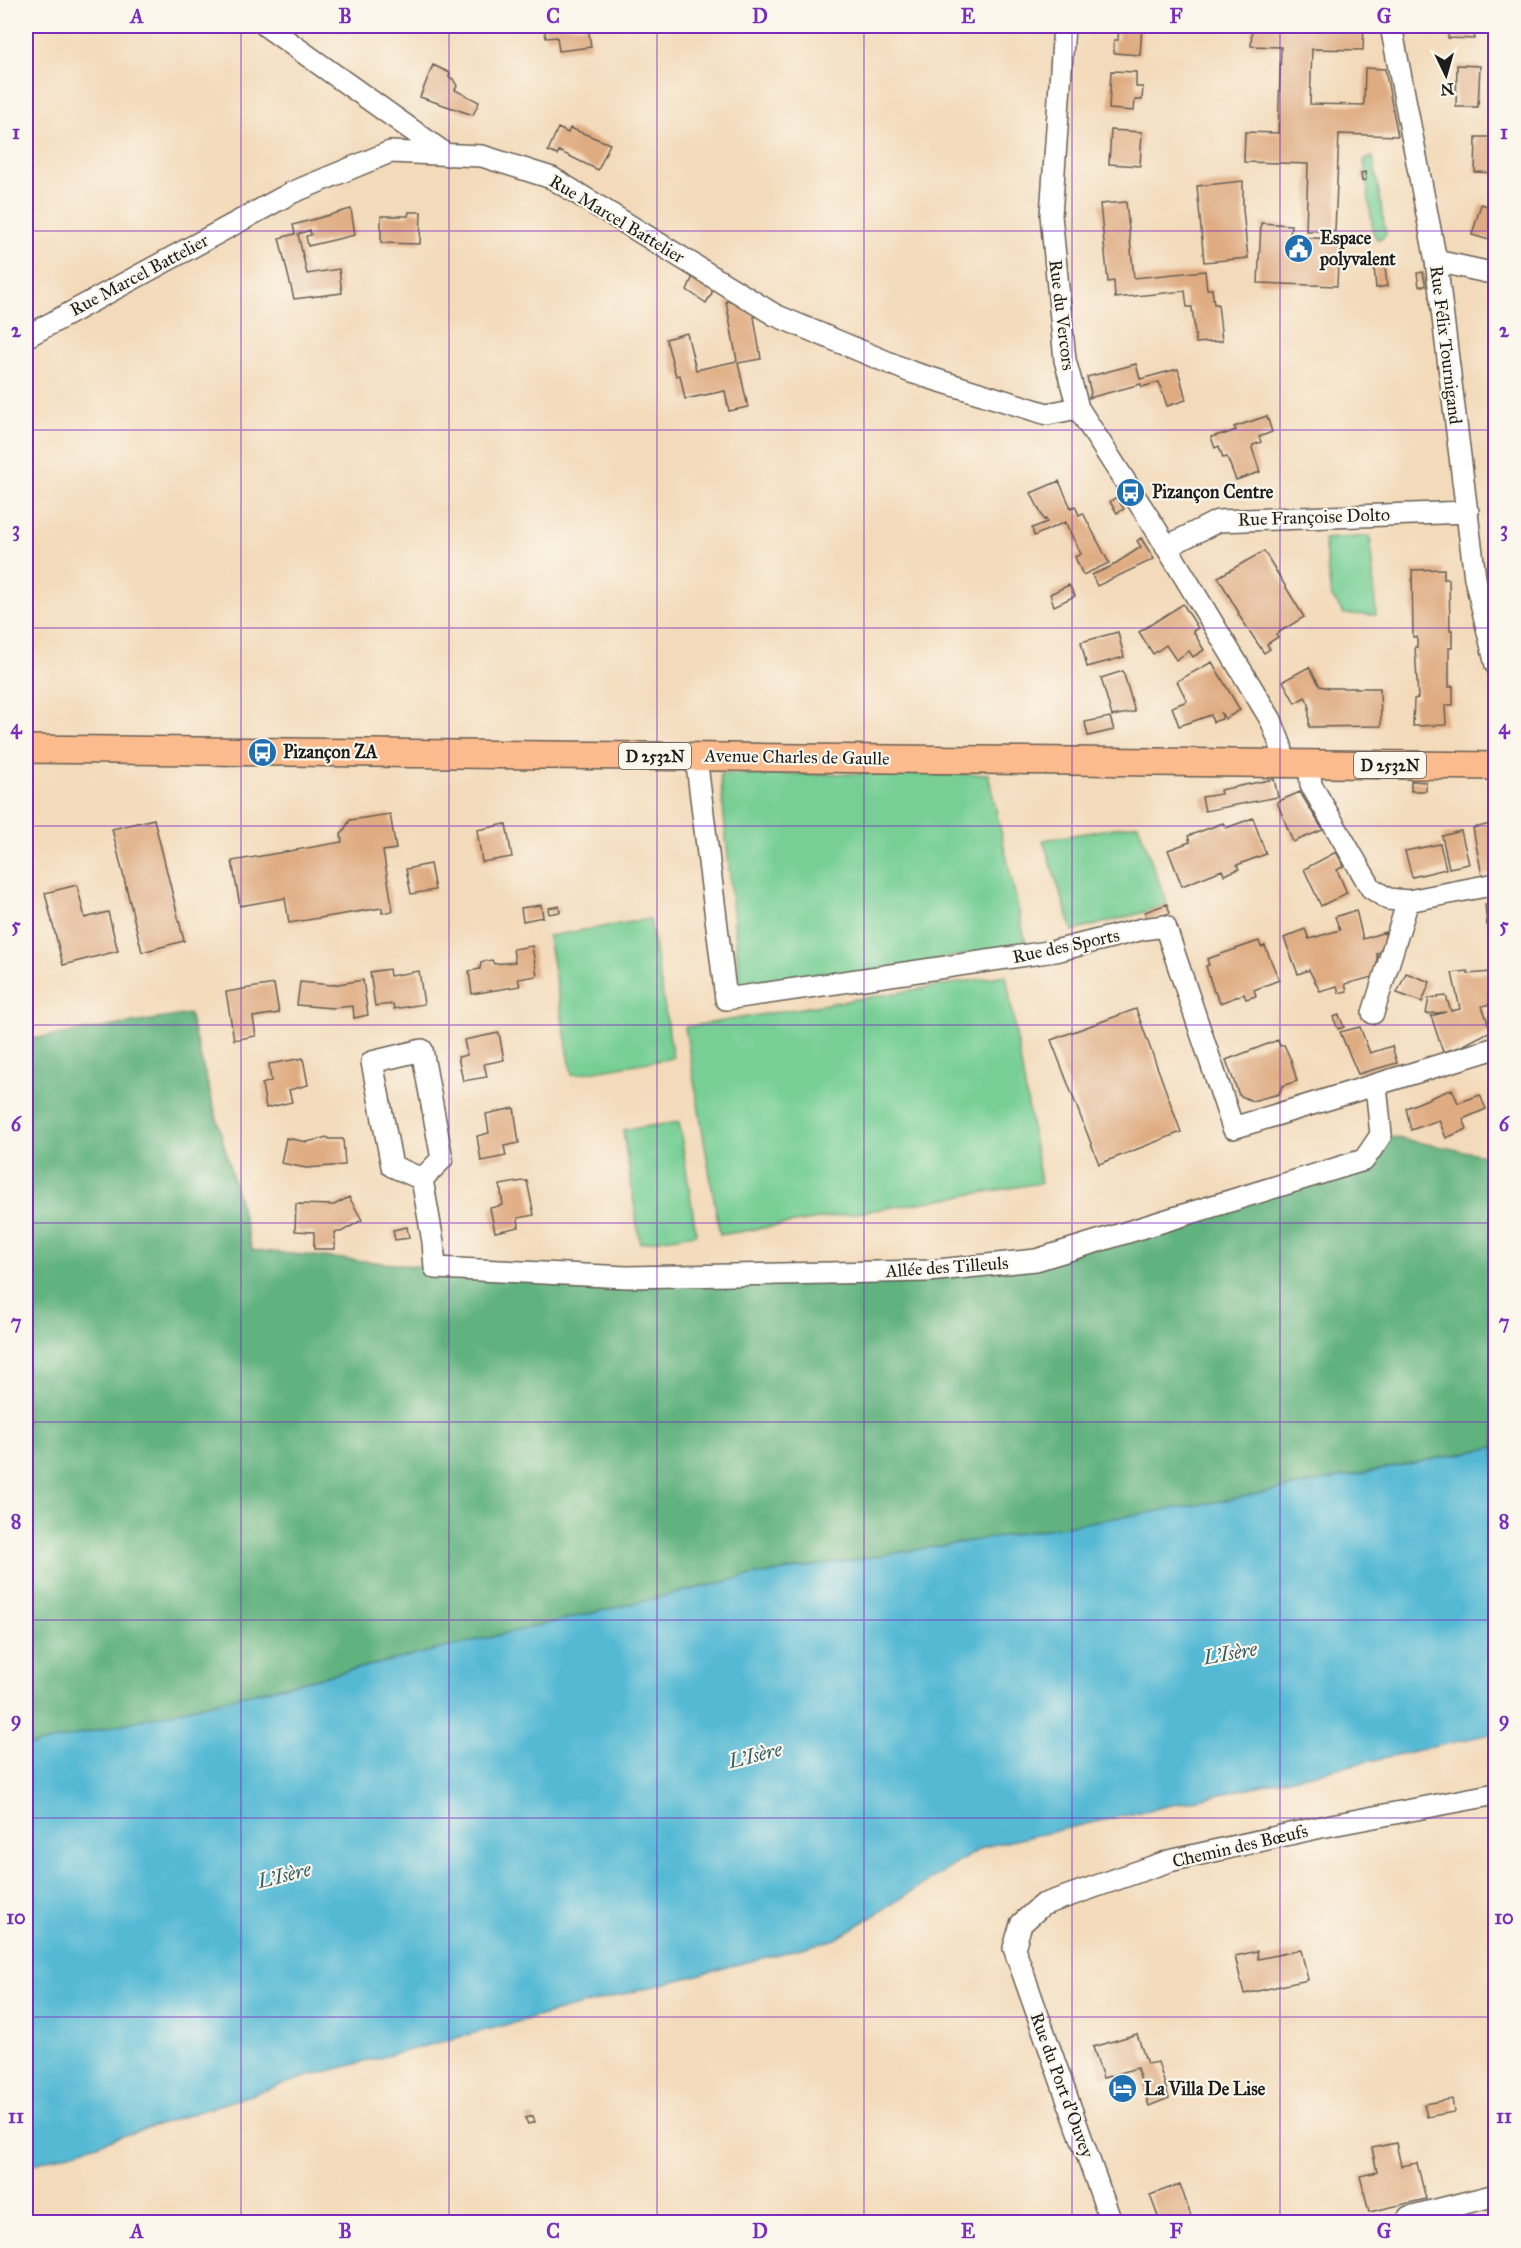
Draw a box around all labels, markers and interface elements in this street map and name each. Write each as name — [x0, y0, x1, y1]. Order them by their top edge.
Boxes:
text: A — [128, 4, 144, 28]
text: B — [338, 4, 352, 28]
text: C — [546, 4, 560, 28]
text: D — [752, 4, 768, 28]
text: E — [961, 4, 976, 28]
text: F — [1169, 4, 1183, 28]
text: G — [1377, 4, 1392, 28]
north arrow — [1416, 45, 1476, 105]
text: N — [1439, 79, 1455, 100]
text: 1 — [12, 120, 20, 144]
text: 1 — [1500, 120, 1508, 144]
street label: Rue Marcel Battelier — [545, 170, 689, 268]
place label: Espace polyvalent — [1319, 227, 1396, 271]
street label: Rue Marcel Battelier — [66, 229, 212, 321]
public building icon: Espace polyvalent — [1283, 232, 1315, 264]
street label: Rue du Vercors — [1044, 258, 1080, 372]
street label: Rue Félix Tournigand — [1424, 264, 1467, 426]
text: 2 — [11, 318, 22, 342]
text: 2 — [1499, 318, 1510, 342]
bus stop icon: Pizançon Centre — [1115, 476, 1147, 508]
place label: Pizançon Centre — [1152, 481, 1274, 504]
street label: Rue Françoise Dolto — [1238, 503, 1390, 531]
text: 3 — [12, 517, 20, 542]
text: 3 — [1500, 517, 1508, 542]
text: 4 — [10, 715, 22, 740]
text: 4 — [1498, 715, 1510, 740]
bus stop icon: Pizançon ZA — [246, 736, 278, 768]
place label: Pizançon ZA — [283, 741, 379, 764]
road number: D 2532N — [619, 743, 691, 769]
street label: Avenue Charles de Gaulle — [703, 744, 890, 770]
road number: D 2532N — [1354, 752, 1426, 778]
text: 5 — [11, 913, 21, 937]
text: 5 — [1499, 913, 1509, 937]
street label: Rue des Sports — [1011, 924, 1121, 968]
text: 6 — [11, 1112, 23, 1136]
text: 6 — [1499, 1112, 1511, 1136]
street label: Allée des Tilleuls — [884, 1252, 1009, 1282]
text: 7 — [11, 1310, 22, 1334]
text: 7 — [1499, 1310, 1510, 1334]
text: 8 — [11, 1509, 21, 1533]
text: 8 — [1499, 1509, 1509, 1533]
water label: L'Isère — [1200, 1636, 1259, 1670]
text: 9 — [11, 1707, 21, 1732]
text: 9 — [1499, 1707, 1509, 1732]
water label: L'Isère — [725, 1737, 785, 1773]
street label: Chemin des Bœufs — [1170, 1820, 1310, 1872]
water label: L'Isère — [254, 1857, 314, 1893]
text: 10 — [6, 1905, 26, 1929]
text: 10 — [1494, 1905, 1514, 1929]
street label: Rue du Port d'Ouvey — [1025, 2009, 1099, 2161]
hotel icon: La Villa De Lise — [1107, 2073, 1139, 2105]
place label: La Villa De Lise — [1144, 2078, 1266, 2100]
text: 11 — [8, 2104, 24, 2128]
text: 11 — [1496, 2104, 1512, 2128]
text: A — [128, 2219, 144, 2243]
text: B — [338, 2219, 352, 2243]
text: C — [546, 2219, 560, 2243]
text: D — [752, 2219, 768, 2243]
text: E — [961, 2219, 976, 2243]
text: F — [1169, 2219, 1183, 2243]
text: G — [1377, 2219, 1392, 2243]

